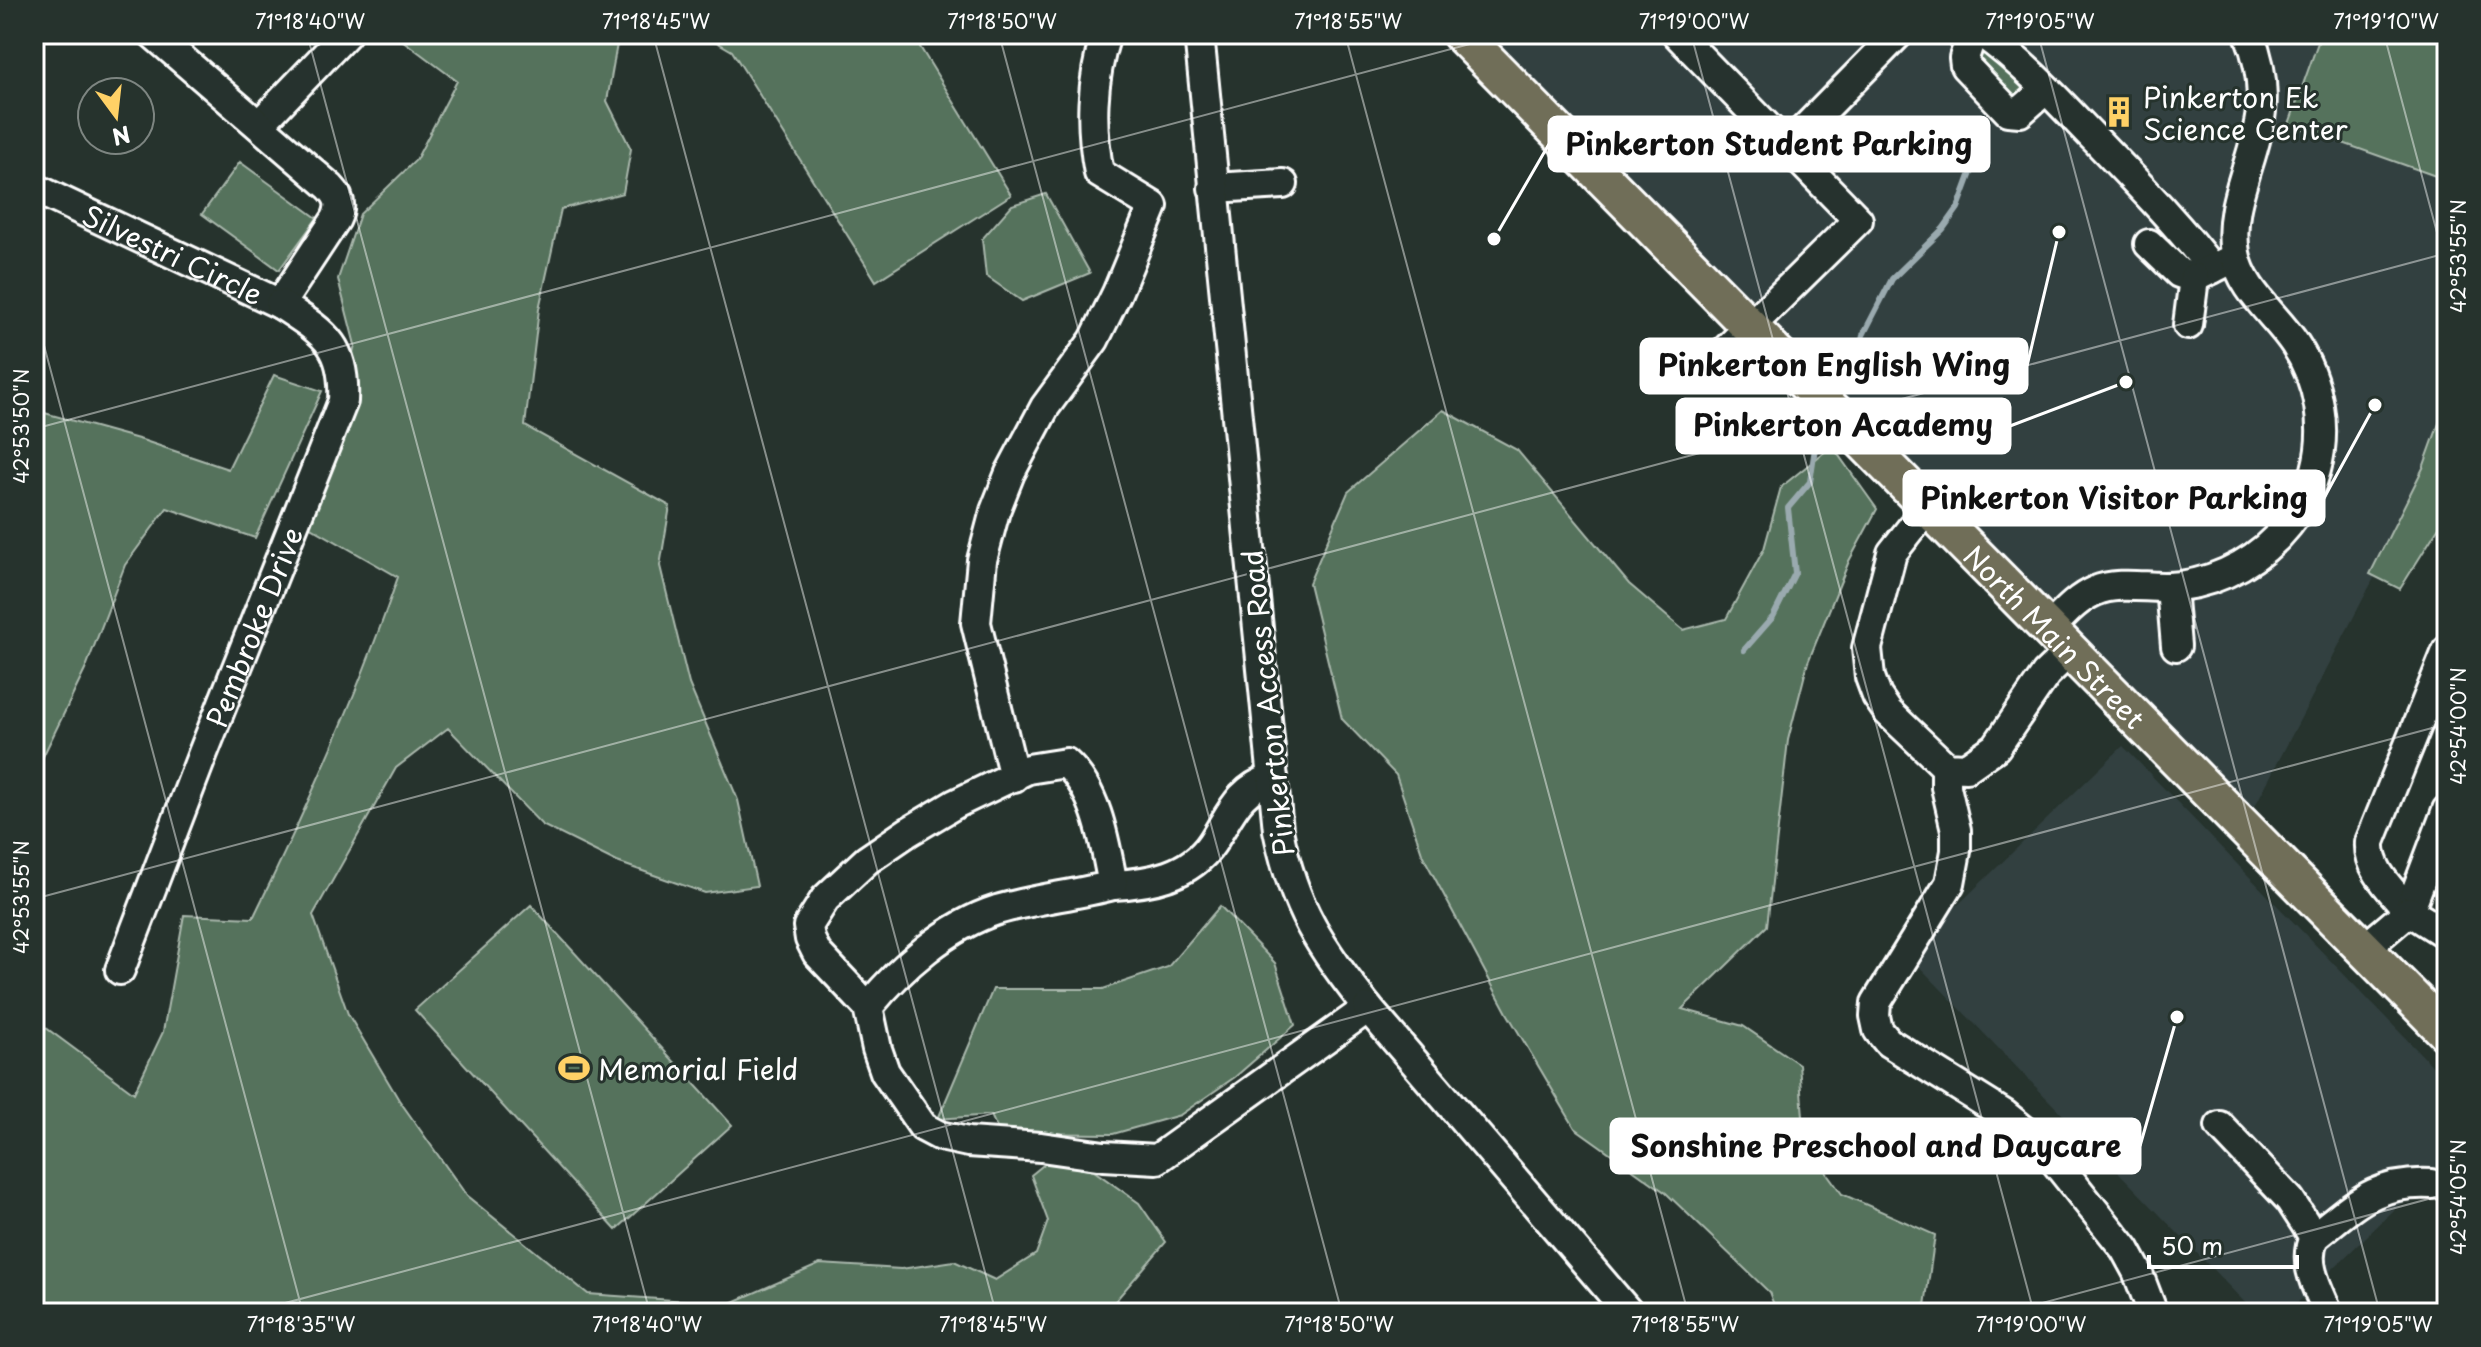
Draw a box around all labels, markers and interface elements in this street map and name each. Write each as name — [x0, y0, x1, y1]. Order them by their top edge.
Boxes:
text: 71°18'40"W — [255, 6, 365, 36]
text: 71°18'45"W — [602, 6, 710, 36]
text: 71°18'50"W — [947, 6, 1057, 36]
text: 71°18'55"W — [1294, 6, 1403, 36]
text: 71°19'00"W — [1639, 6, 1750, 36]
text: 71°19'05"W — [1986, 6, 2095, 36]
text: 71°19'10"W — [2333, 6, 2439, 36]
place label: Pinkerton Ek Science Center — [2143, 75, 2348, 150]
north arrow — [76, 76, 156, 156]
building icon: Pinkerton Ek Science Center — [2102, 95, 2136, 129]
callout: Pinkerton Student Parking — [1549, 117, 1989, 171]
text: N — [109, 119, 134, 155]
text: Pinkerton Student Parking — [1565, 120, 1973, 165]
street label: Silvestri Circle — [76, 193, 271, 315]
text: 42°53'55"N — [2443, 199, 2473, 313]
callout: Pinkerton English Wing — [1641, 339, 2027, 393]
text: Pinkerton English Wing — [1658, 341, 2010, 386]
text: 42°53'50"N — [6, 368, 36, 484]
callout: Pinkerton Academy — [1677, 399, 2010, 453]
text: Pinkerton Academy — [1693, 401, 1993, 446]
callout: Pinkerton Visitor Parking — [1904, 471, 2324, 525]
text: Pinkerton Visitor Parking — [1920, 474, 2308, 519]
street label: Pembroke Drive — [194, 520, 312, 734]
street label: North Main Street — [1955, 534, 2156, 738]
street label: Pinkerton Access Road — [1230, 548, 1304, 858]
text: 42°54'00"N — [2443, 667, 2473, 785]
text: 42°53'55"N — [6, 840, 36, 954]
place label: Memorial Field — [598, 1047, 798, 1090]
sports icon: Memorial Field — [557, 1051, 591, 1085]
callout: Sonshine Preschool and Daycare — [1611, 1119, 2140, 1173]
text: Sonshine Preschool and Daycare — [1630, 1122, 2122, 1167]
text: 42°54'05"N — [2443, 1139, 2473, 1255]
scale bar — [2149, 1219, 2297, 1269]
text: 50 m — [2161, 1227, 2223, 1263]
text: 71°18'35"W — [247, 1309, 356, 1339]
text: 71°18'40"W — [592, 1309, 702, 1339]
text: 71°18'45"W — [939, 1309, 1047, 1339]
text: 71°18'50"W — [1284, 1309, 1394, 1339]
text: 71°18'55"W — [1631, 1309, 1740, 1339]
text: 71°19'00"W — [1976, 1309, 2087, 1339]
text: 71°19'05"W — [2324, 1309, 2433, 1339]

